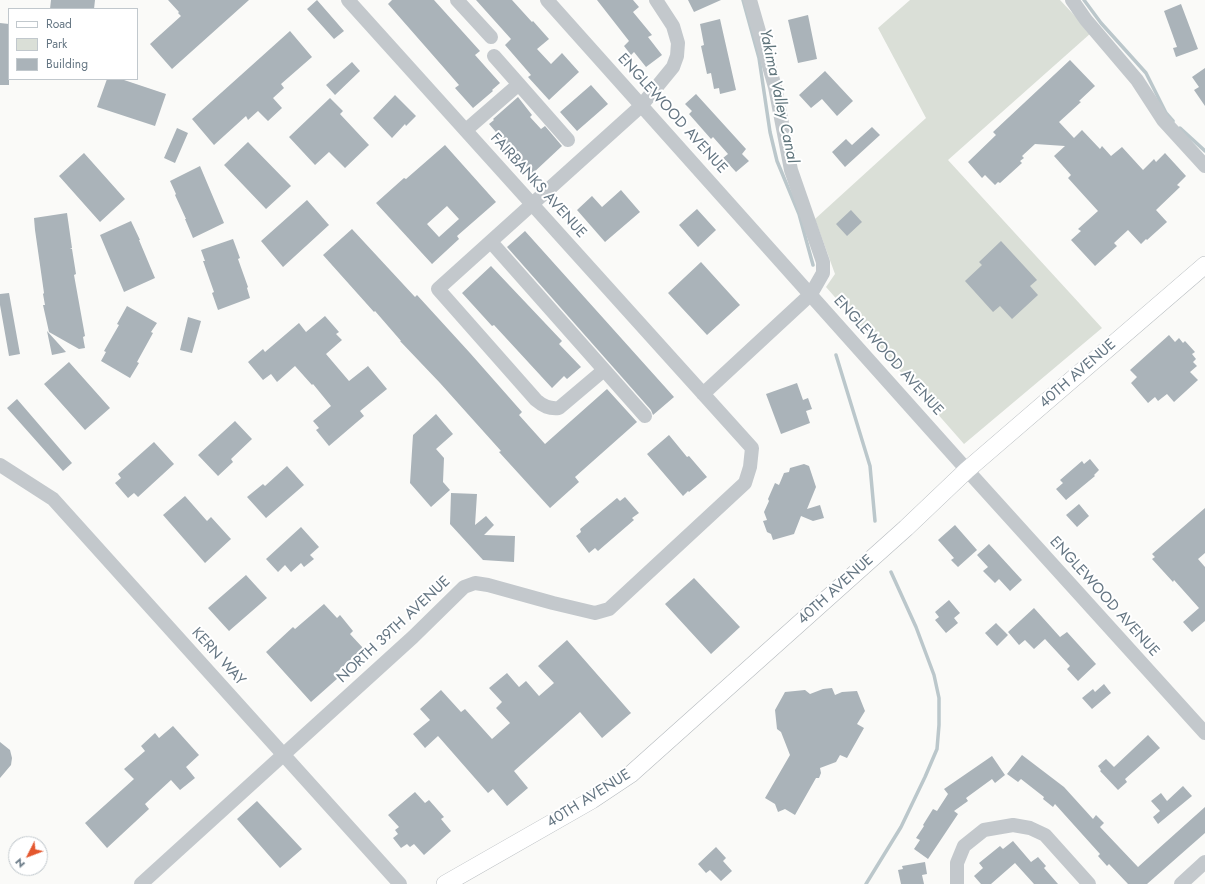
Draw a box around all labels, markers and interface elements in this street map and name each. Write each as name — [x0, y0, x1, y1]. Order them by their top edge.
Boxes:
legend — [8, 8, 138, 80]
text: Road — [46, 15, 72, 33]
water label: Yakima Valley Canal — [754, 27, 802, 165]
text: Park — [46, 35, 67, 53]
street label: ENGLEWOOD AVENUE — [613, 50, 731, 178]
text: Building — [46, 55, 88, 73]
street label: FAIRBANKS AVENUE — [486, 130, 590, 242]
street label: ENGLEWOOD AVENUE — [829, 292, 947, 420]
street label: 40TH AVENUE — [1036, 336, 1120, 412]
street label: ENGLEWOOD AVENUE — [1045, 533, 1163, 661]
street label: 40TH AVENUE — [794, 551, 878, 629]
street label: NORTH 39TH AVENUE — [334, 573, 454, 687]
street label: KERN WAY — [187, 624, 249, 690]
street label: 40TH AVENUE — [544, 766, 634, 832]
north arrow — [8, 836, 48, 876]
text: N — [11, 855, 29, 872]

